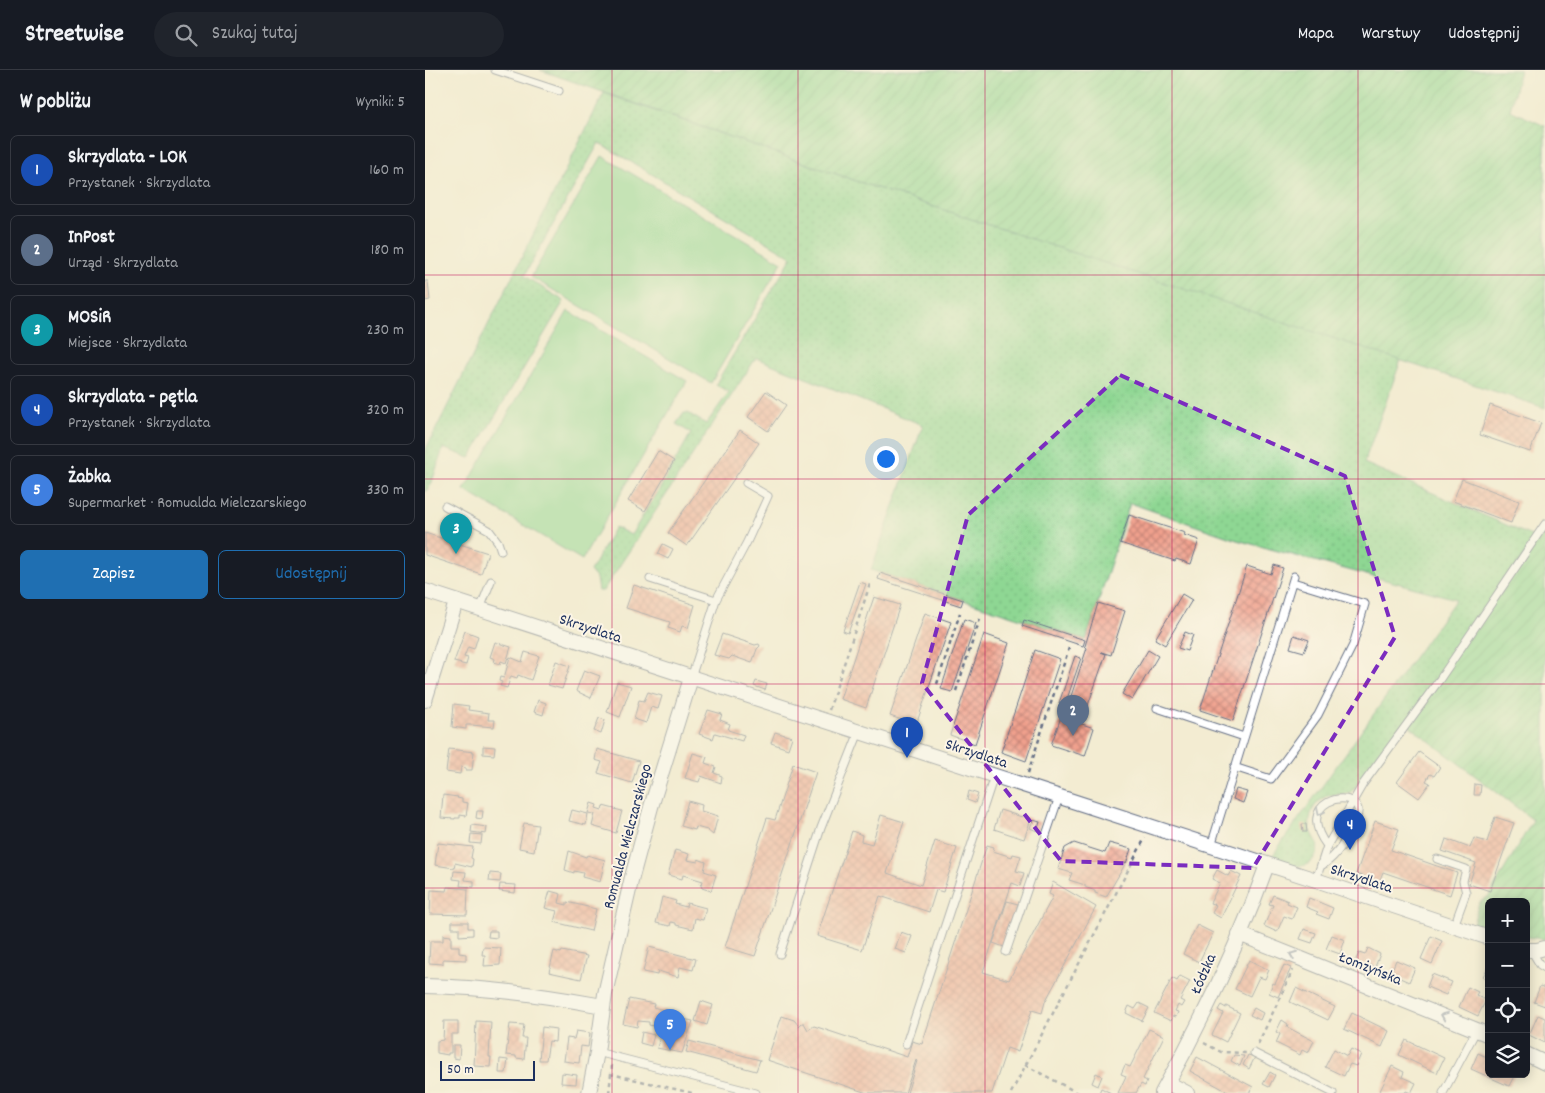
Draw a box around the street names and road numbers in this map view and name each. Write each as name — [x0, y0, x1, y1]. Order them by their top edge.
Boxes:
street label: Skrzydlata — [556, 608, 625, 650]
street label: Skrzydlata — [942, 733, 1011, 775]
street label: Romualda Mielczarskiego — [598, 762, 659, 912]
street label: Skrzydlata — [1327, 858, 1396, 900]
street label: Łomżyńska — [1334, 946, 1405, 992]
street label: Łódzka — [1185, 950, 1223, 999]

